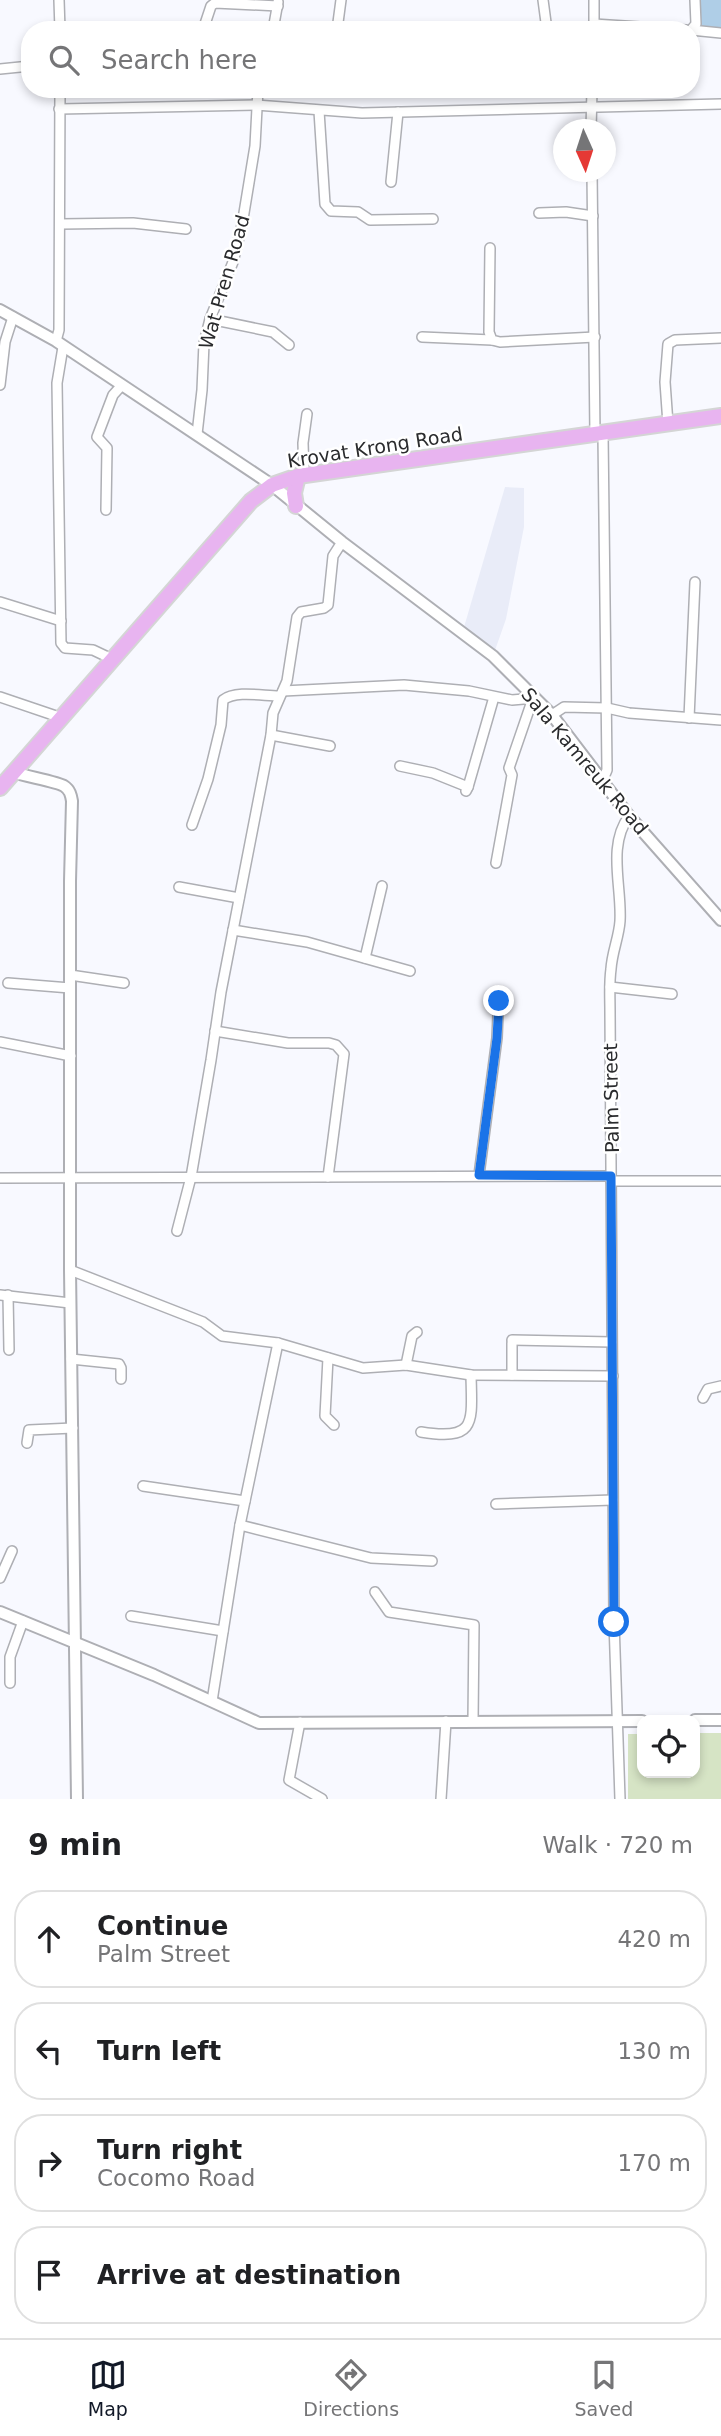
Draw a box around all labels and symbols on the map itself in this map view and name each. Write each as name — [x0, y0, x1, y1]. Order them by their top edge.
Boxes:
north arrow — [553, 119, 616, 182]
street label: Wat Pren Road — [194, 212, 254, 352]
street label: Krovat Krong Road — [286, 422, 464, 472]
street label: Sala Kamreuk Road — [517, 683, 653, 839]
route end — [483, 985, 514, 1016]
street label: Palm Street — [599, 1043, 623, 1153]
route start — [598, 1606, 629, 1637]

